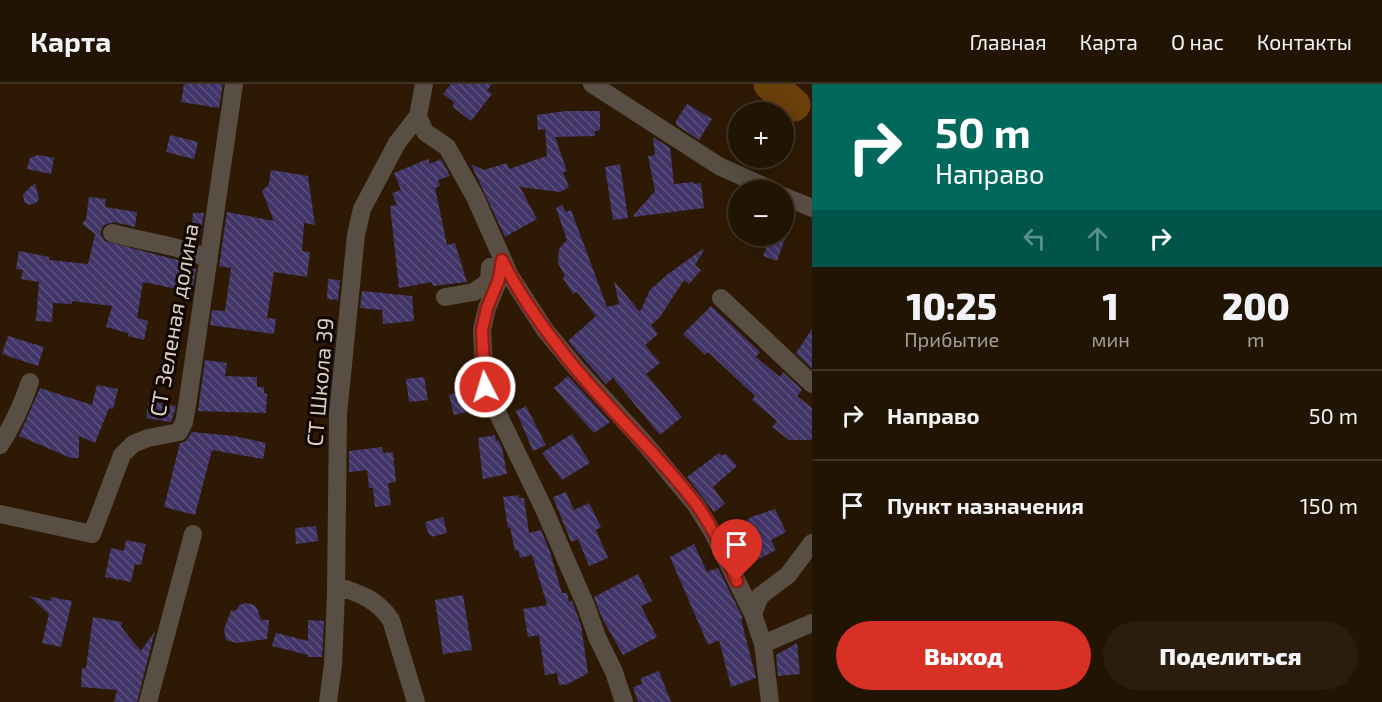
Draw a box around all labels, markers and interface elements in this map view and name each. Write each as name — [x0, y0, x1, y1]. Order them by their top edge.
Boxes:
text: Карта — [30, 24, 111, 58]
text: Главная — [970, 29, 1047, 54]
text: Карта — [1080, 29, 1138, 54]
text: О нас — [1171, 29, 1224, 54]
text: Контакты — [1257, 29, 1352, 54]
map controls — [728, 102, 794, 246]
button: + — [728, 102, 794, 168]
text: 50 m — [935, 106, 1031, 156]
icon: right — [836, 108, 914, 186]
text: Направо — [935, 157, 1044, 189]
button: − — [728, 180, 794, 246]
street label: СТ Зеленая долина — [143, 221, 203, 418]
icon: left — [1018, 222, 1051, 255]
icon: ahead — [1081, 222, 1114, 255]
icon: right — [1144, 222, 1177, 255]
text: 10:25 — [906, 284, 997, 327]
text: 1 — [1102, 284, 1119, 327]
text: 200 — [1222, 284, 1290, 327]
street label: СТ Школа 39 — [300, 317, 338, 447]
text: Прибытие — [904, 327, 999, 351]
text: мин — [1091, 327, 1130, 351]
text: m — [1247, 327, 1265, 351]
position arrow — [453, 355, 517, 419]
icon: right — [836, 399, 869, 432]
text: Направо — [887, 402, 980, 428]
text: 50 m — [1309, 402, 1358, 428]
icon: arrive — [836, 489, 869, 522]
text: Пункт назначения — [887, 492, 1084, 518]
text: 150 m — [1300, 492, 1358, 518]
pin — [711, 519, 762, 581]
icon: arrive — [720, 528, 753, 561]
button: Выход — [836, 621, 1091, 690]
button: Поделиться — [1103, 621, 1358, 690]

